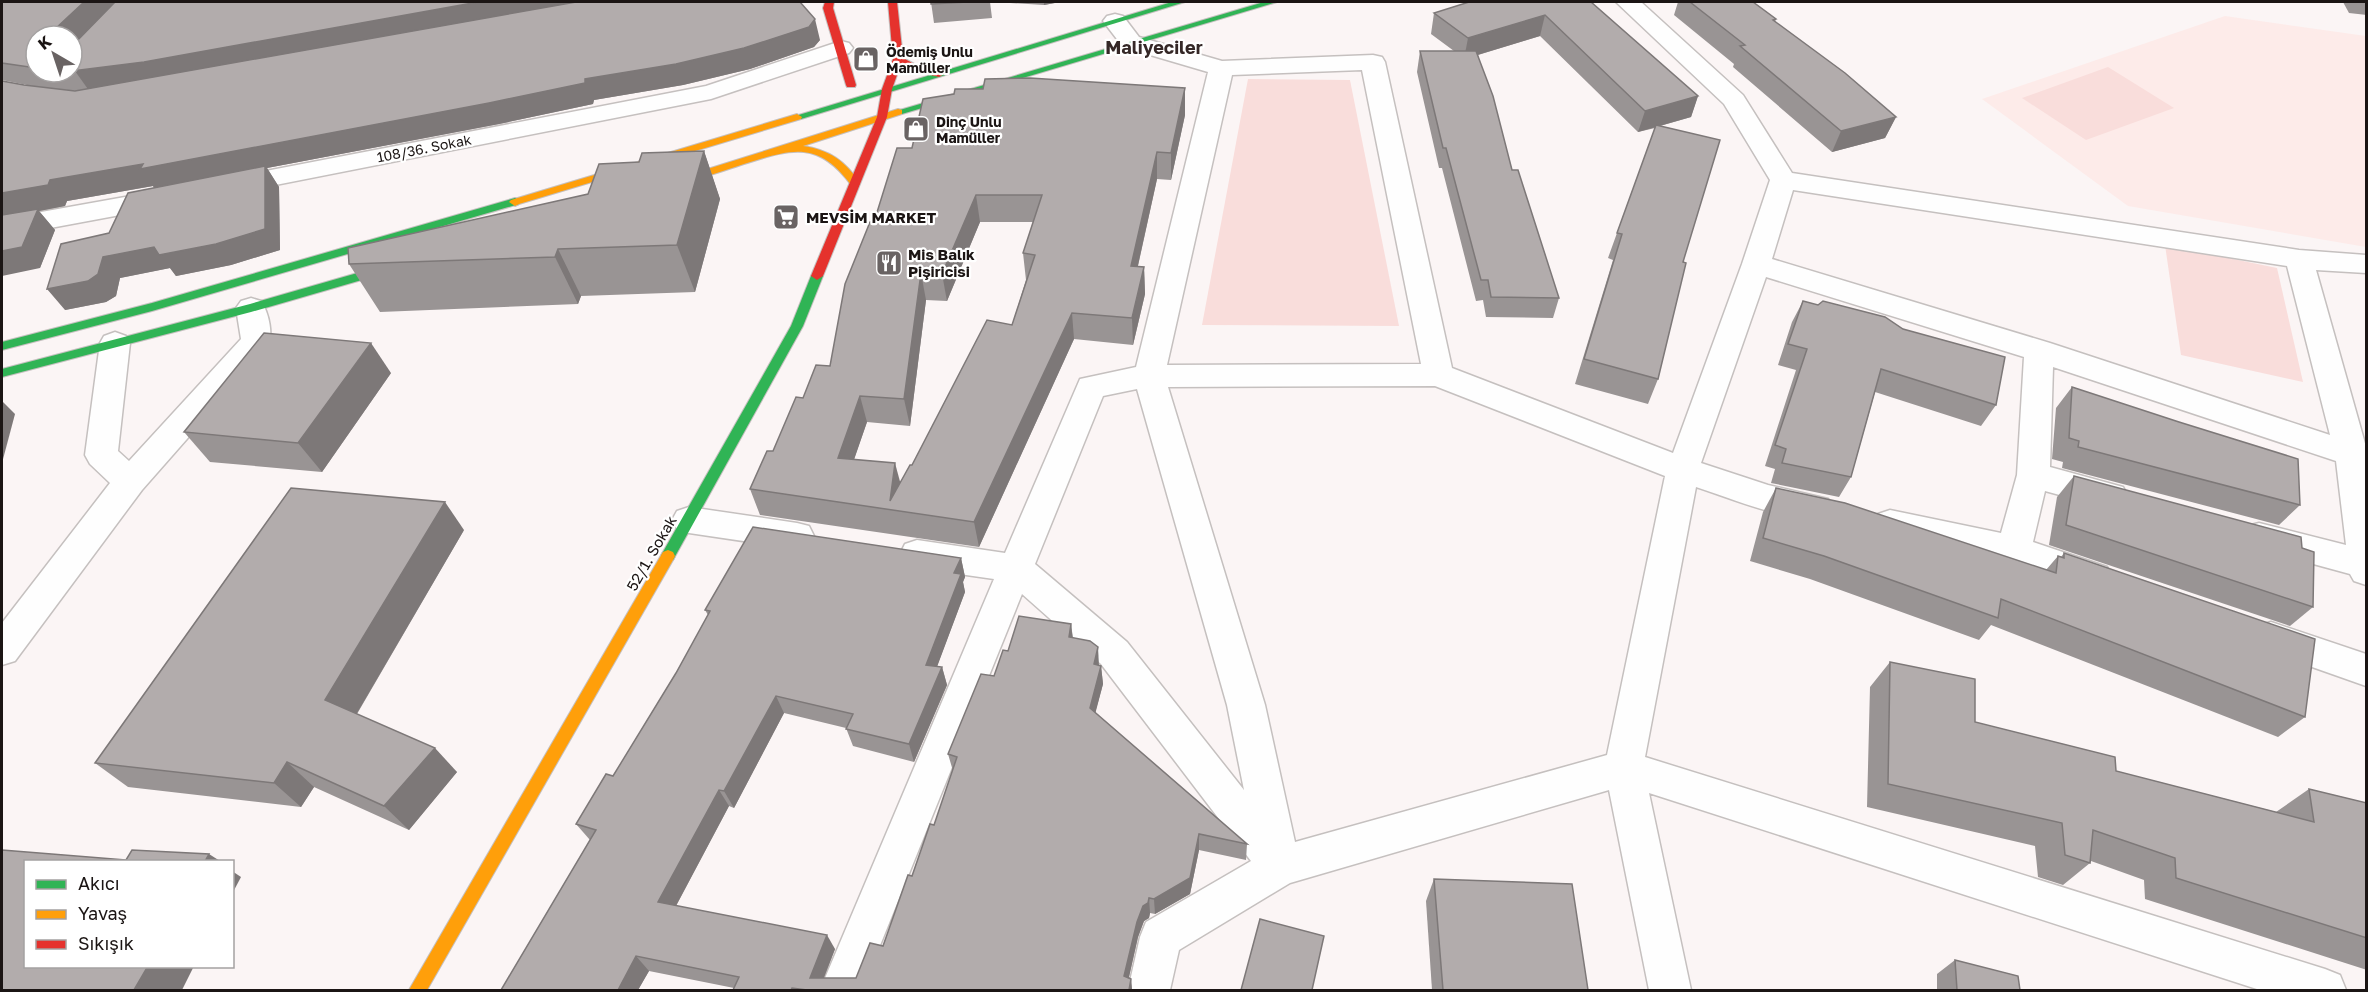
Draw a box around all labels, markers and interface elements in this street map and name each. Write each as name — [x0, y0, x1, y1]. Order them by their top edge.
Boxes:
north arrow — [24, 24, 84, 84]
text: K — [34, 31, 56, 54]
district label: Maliyeciler — [1105, 36, 1203, 58]
place label: Ödemiş Unlu Mamüller — [886, 43, 973, 76]
shop icon: Ödemiş Unlu Mamüller — [851, 44, 881, 74]
place label: Dinç Unlu Mamüller — [936, 113, 1002, 146]
shop icon: Dinç Unlu Mamüller — [901, 114, 931, 144]
street label: 108/36. Sokak — [375, 130, 473, 166]
supermarket icon: MEVSİM MARKET — [771, 202, 801, 232]
place label: MEVSİM MARKET — [806, 208, 936, 226]
place label: Mis Balık Pişiricisi — [908, 245, 975, 280]
restaurant icon: Mis Balık Pişiricisi — [874, 248, 904, 278]
street label: 52/1. Sokak — [622, 512, 680, 594]
legend — [24, 860, 234, 968]
text: Akıcı — [78, 872, 120, 894]
text: Yavaş — [78, 902, 127, 924]
text: Sıkışık — [78, 932, 134, 954]

